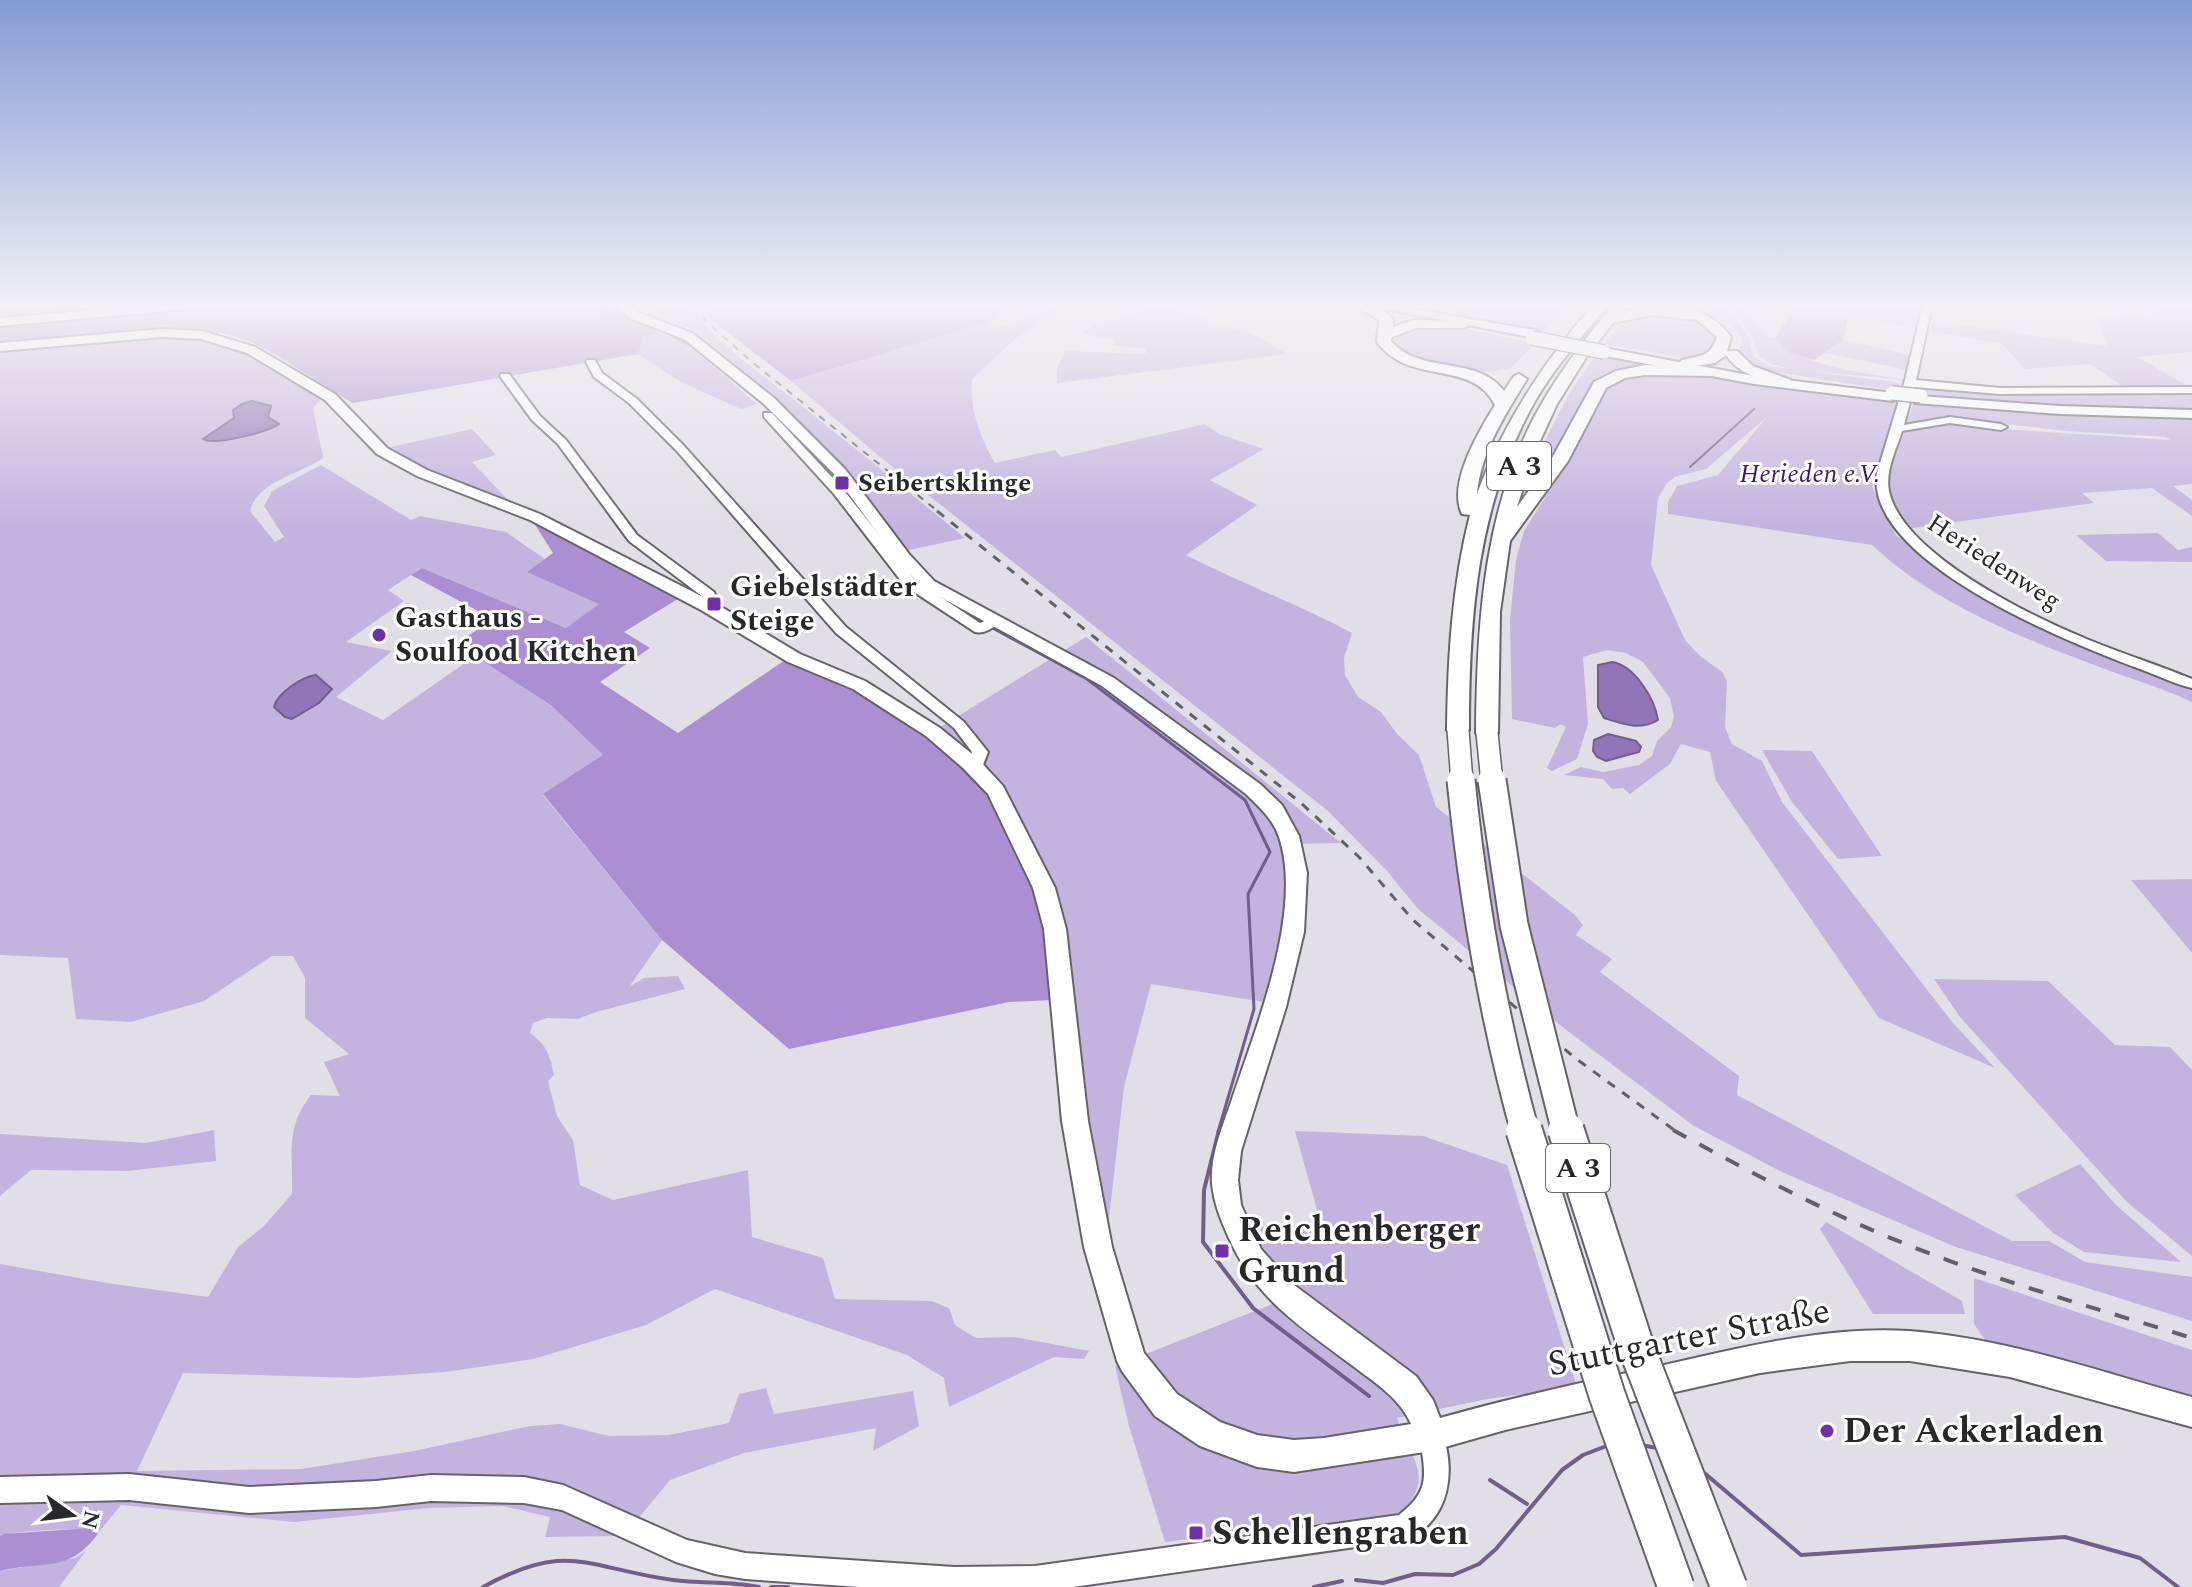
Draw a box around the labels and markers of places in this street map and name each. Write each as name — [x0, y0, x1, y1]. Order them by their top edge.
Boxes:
place label: Seibertsklinge — [858, 463, 1031, 503]
marker: Seibertsklinge — [833, 474, 851, 492]
place label: Giebelstädter Steige — [730, 564, 917, 644]
place label: Gasthaus - Soulfood Kitchen — [395, 595, 637, 675]
marker: Giebelstädter Steige — [705, 595, 723, 613]
marker: Gasthaus - Soulfood Kitchen — [370, 626, 388, 644]
place label: Reichenberger Grund — [1238, 1203, 1481, 1299]
marker: Reichenberger Grund — [1213, 1242, 1231, 1260]
place label: Der Ackerladen — [1843, 1404, 2104, 1459]
marker: Der Ackerladen — [1818, 1422, 1836, 1440]
place label: Schellengraben — [1212, 1506, 1469, 1561]
marker: Schellengraben — [1187, 1524, 1205, 1542]

